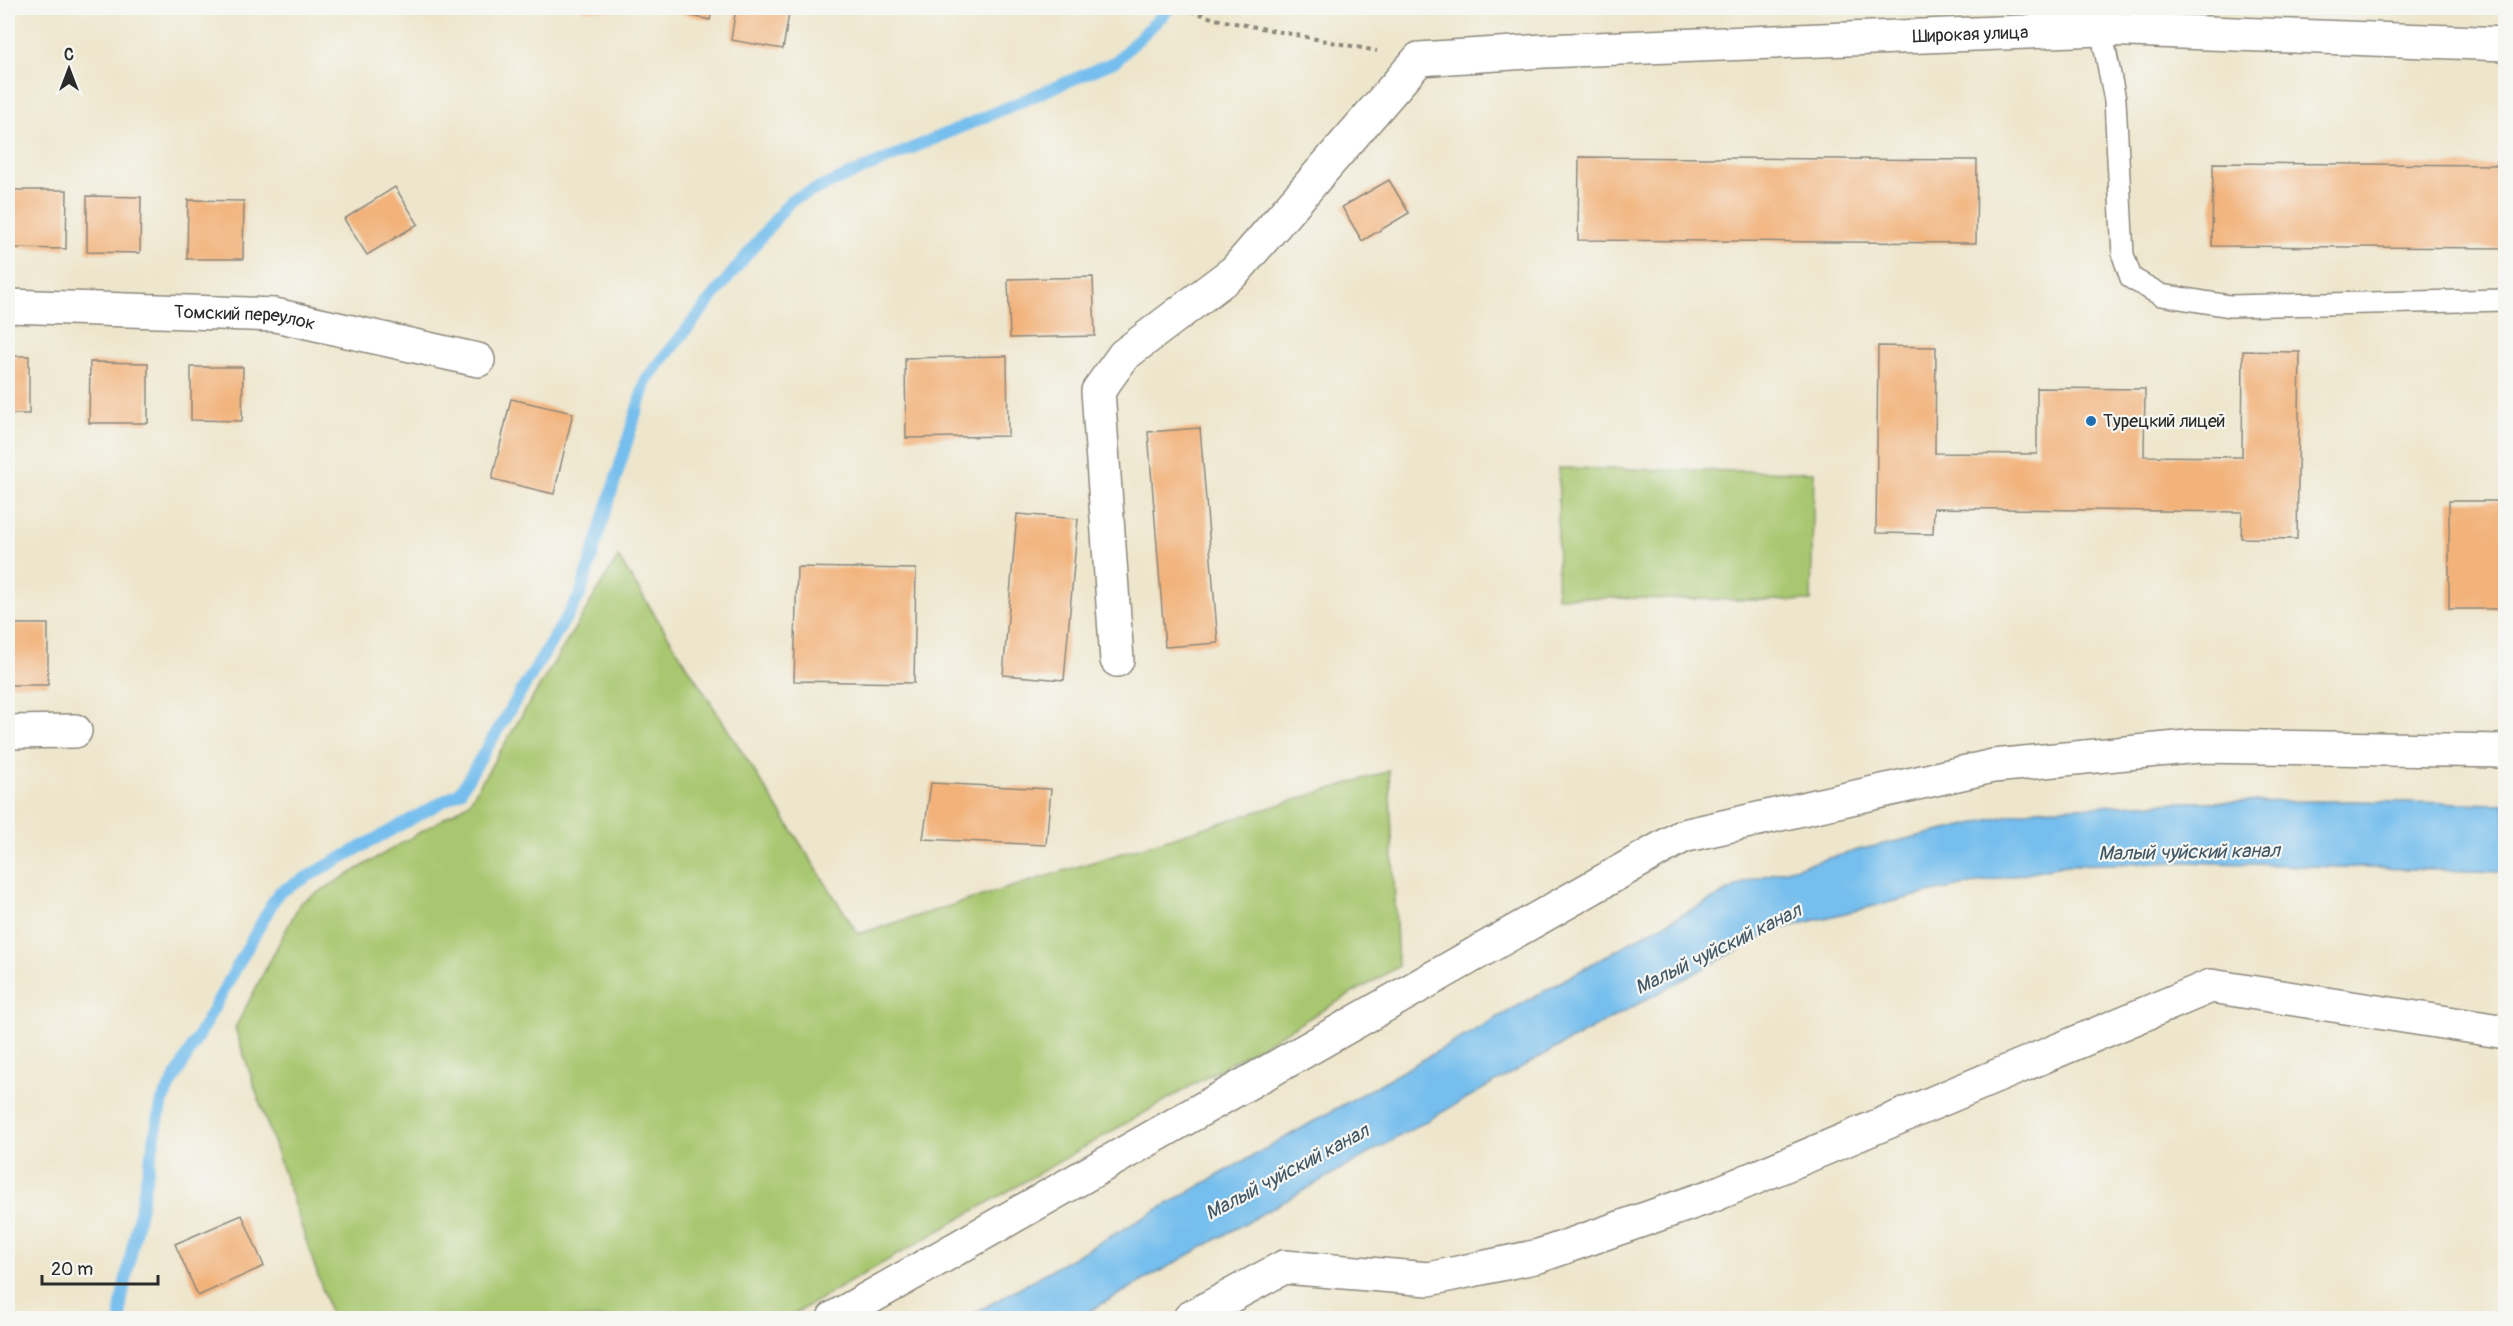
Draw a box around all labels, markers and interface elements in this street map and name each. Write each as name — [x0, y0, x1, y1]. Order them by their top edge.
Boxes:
street label: Широкая улица — [1912, 20, 2029, 48]
north arrow — [39, 39, 99, 99]
text: С — [64, 45, 74, 65]
street label: Томский переулок — [173, 300, 317, 335]
place label: Турецкий лицей — [2103, 410, 2225, 433]
marker: Турецкий лицей — [2084, 414, 2098, 428]
water label: Малый чуйский канал — [2098, 838, 2282, 866]
water label: Малый чуйский канал — [1631, 897, 1807, 1000]
water label: Малый чуйский канал — [1201, 1118, 1375, 1226]
scale bar — [42, 1248, 158, 1286]
text: 20 m — [51, 1258, 93, 1281]

